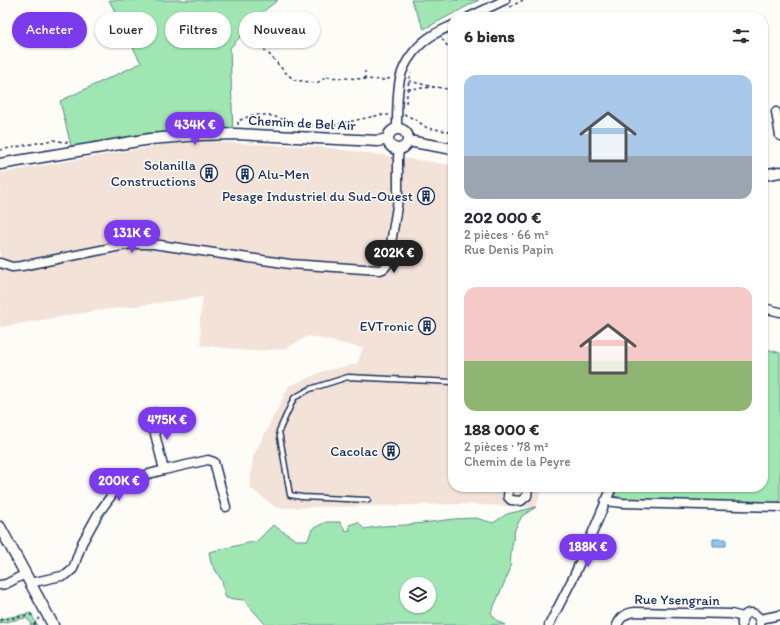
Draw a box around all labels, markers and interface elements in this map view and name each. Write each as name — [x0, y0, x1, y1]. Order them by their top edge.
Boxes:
chip: Acheter — [12, 12, 87, 48]
chip: Louer — [95, 12, 157, 48]
chip: Filtres — [165, 12, 231, 48]
chip: Nouveau — [239, 12, 320, 48]
icon: filters — [730, 25, 752, 47]
text: 6 biens — [464, 26, 515, 46]
icon: home — [572, 101, 644, 173]
pin: 434K € — [162, 112, 228, 146]
street label: Chemin de Bel Air — [248, 112, 357, 134]
text: 434K € — [174, 117, 216, 132]
place label: Solanilla Constructions — [111, 157, 197, 190]
building icon: Solanilla Constructions — [199, 163, 219, 183]
building icon: Alu-Men — [235, 164, 255, 184]
place label: Alu-Men — [258, 166, 310, 183]
building icon: Pesage Industriel du Sud-Ouest — [416, 186, 436, 206]
place label: Pesage Industriel du Sud-Ouest — [222, 188, 413, 205]
text: 202 000 € — [464, 207, 541, 227]
pin: 131K € — [99, 220, 165, 254]
text: 131K € — [113, 225, 151, 240]
text: 2 pièces · 66 m² — [464, 227, 549, 242]
pin: 202K € — [361, 240, 427, 274]
text: Rue Denis Papin — [464, 242, 554, 257]
text: 202K € — [374, 245, 414, 260]
icon: home — [572, 313, 644, 385]
building icon: EVTronic — [417, 316, 437, 336]
place label: EVTronic — [360, 318, 414, 335]
pin: 475K € — [134, 407, 200, 441]
text: 475K € — [147, 412, 187, 427]
text: 188 000 € — [464, 419, 539, 439]
text: 2 pièces · 78 m² — [464, 439, 549, 454]
building icon: Cacolac — [381, 441, 401, 461]
place label: Cacolac — [330, 443, 378, 460]
text: Chemin de la Peyre — [464, 454, 571, 469]
pin: 200K € — [86, 468, 152, 502]
text: 200K € — [98, 473, 140, 488]
pin: 188K € — [555, 534, 621, 568]
text: 188K € — [569, 539, 607, 554]
map controls — [400, 577, 436, 613]
button: layers — [400, 577, 436, 613]
street label: Rue Ysengrain — [634, 591, 720, 609]

